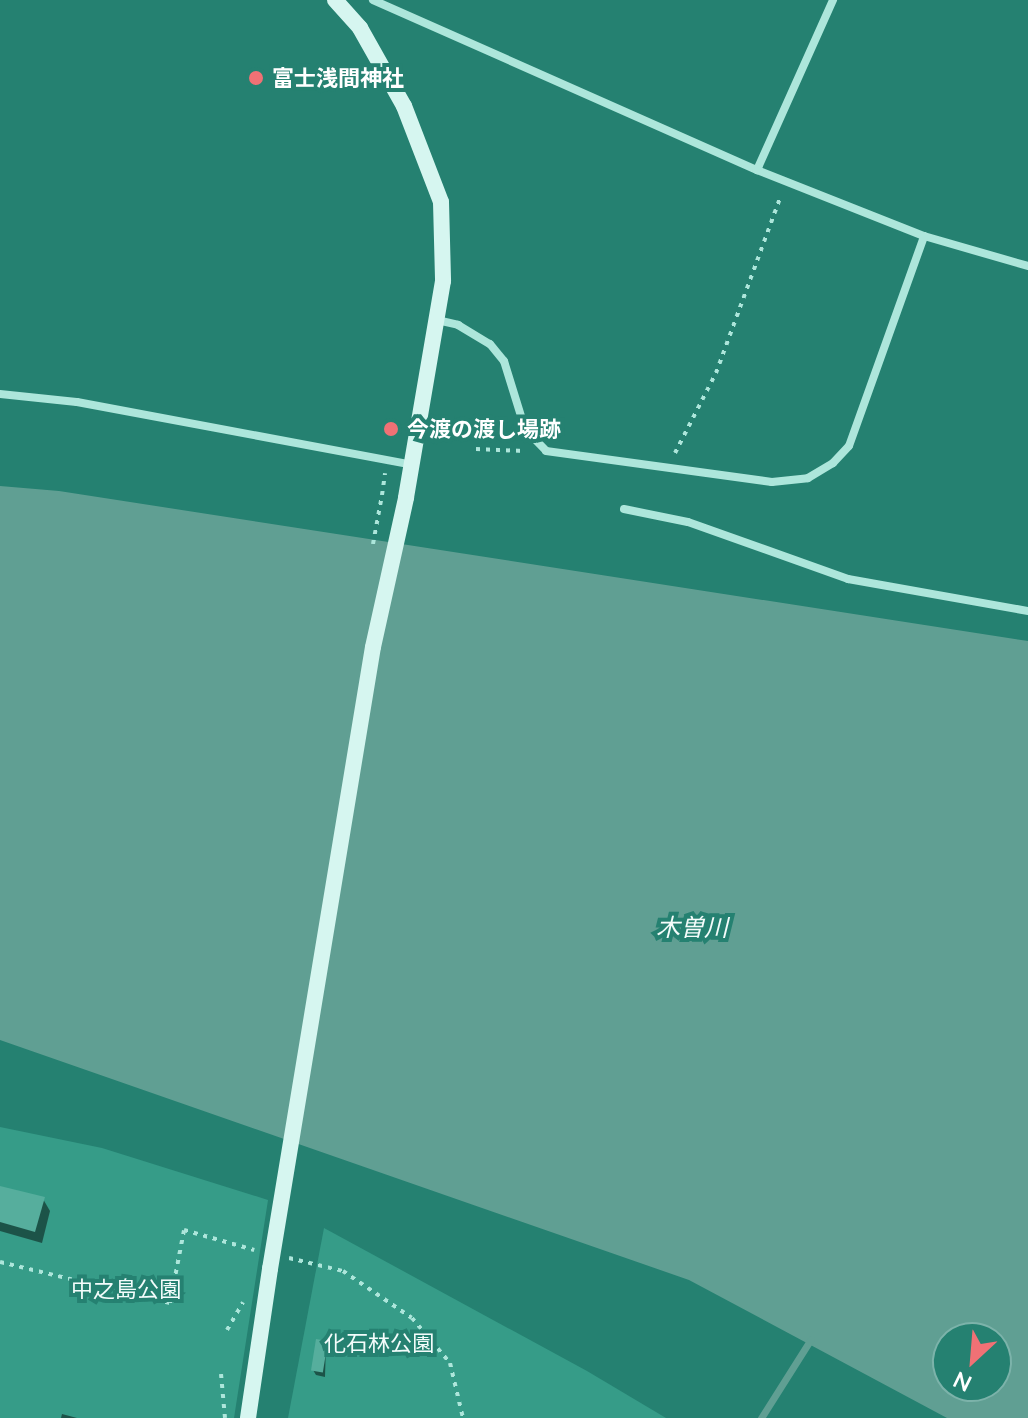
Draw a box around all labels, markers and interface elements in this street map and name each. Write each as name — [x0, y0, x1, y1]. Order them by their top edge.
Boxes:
place label: 富士浅間神社 — [272, 65, 404, 91]
marker: 富士浅間神社 — [247, 69, 265, 87]
place label: 今渡の渡し場跡 — [407, 416, 561, 442]
marker: 今渡の渡し場跡 — [382, 420, 400, 438]
water label: 木曽川 — [656, 913, 728, 941]
park label: 中之島公園 — [71, 1276, 181, 1302]
north arrow — [932, 1322, 1012, 1402]
park label: 化石林公園 — [324, 1330, 434, 1356]
text: N — [949, 1366, 976, 1398]

